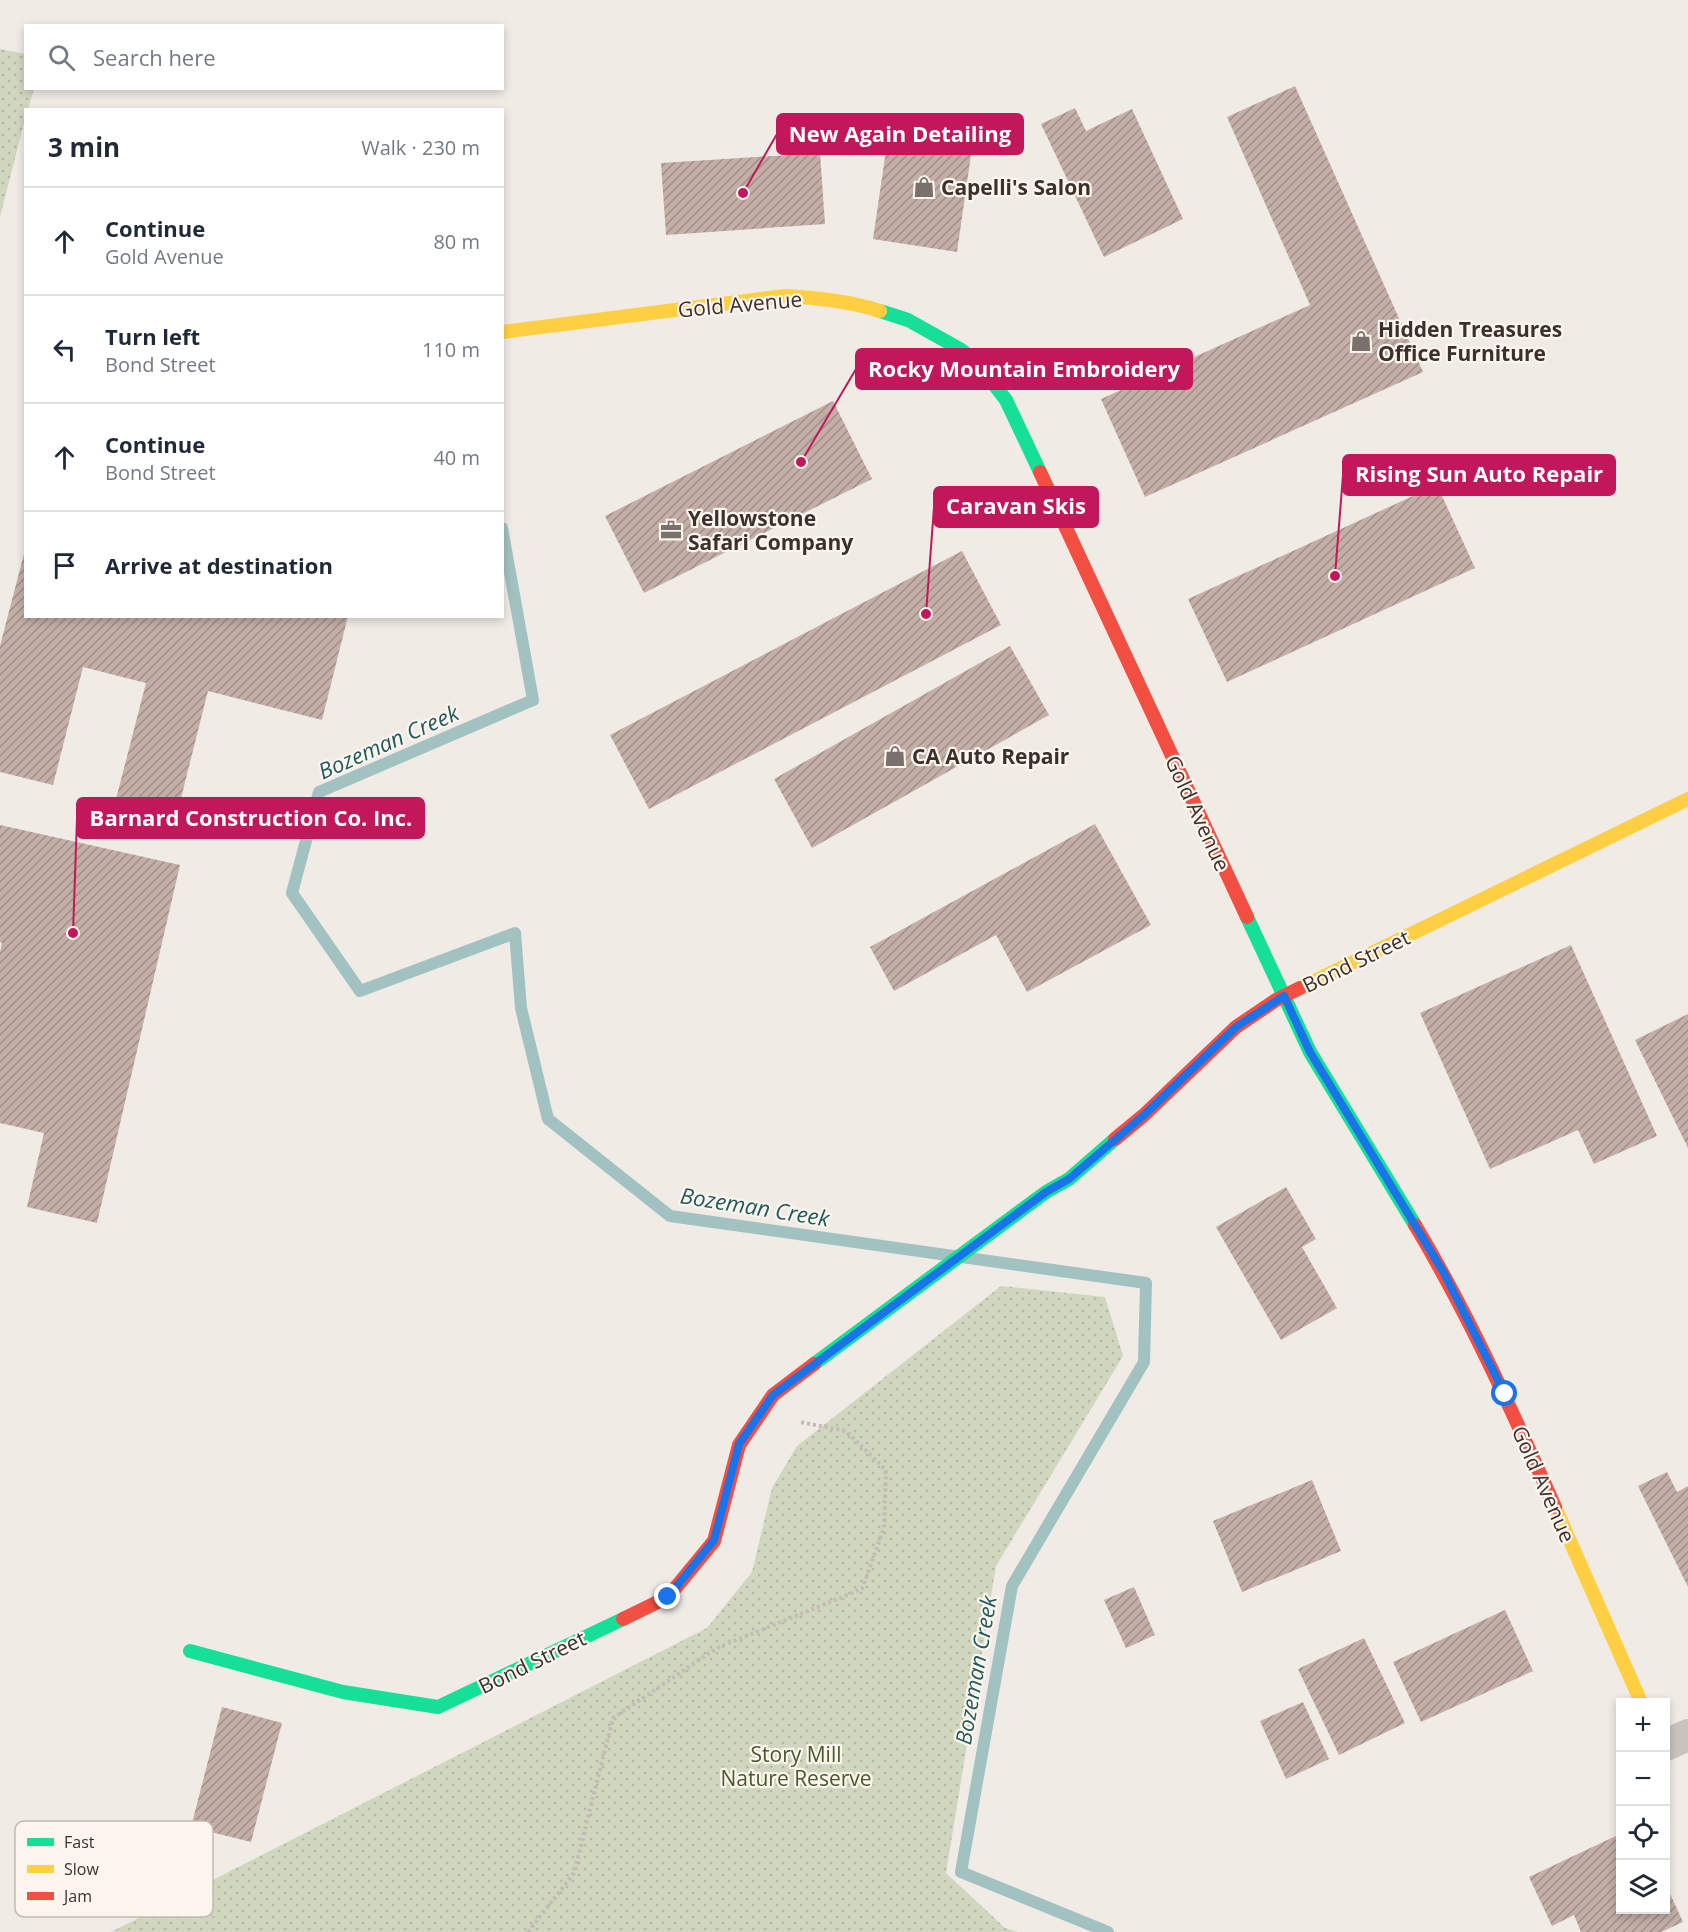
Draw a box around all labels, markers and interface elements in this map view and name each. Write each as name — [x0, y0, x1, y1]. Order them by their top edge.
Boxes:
search box — [24, 24, 504, 90]
icon: search — [45, 41, 78, 74]
text: Search here — [93, 42, 216, 72]
callout: New Again Detailing — [777, 114, 1023, 154]
text: New Again Detailing — [789, 118, 1012, 148]
text: 3 min — [48, 129, 120, 165]
text: Walk · 230 m — [361, 134, 480, 161]
place label: Capelli's Salon — [941, 173, 1091, 201]
shop icon: Capelli's Salon — [912, 175, 936, 199]
text: Continue — [105, 213, 205, 243]
icon: ahead — [48, 225, 81, 258]
text: 80 m — [433, 228, 480, 255]
text: Gold Avenue — [105, 243, 224, 270]
street label: Gold Avenue — [677, 285, 803, 323]
place label: Hidden Treasures Office Furniture — [1378, 315, 1562, 367]
text: Turn left — [105, 321, 200, 351]
shop icon: Hidden Treasures Office Furniture — [1349, 329, 1373, 353]
icon: left — [48, 333, 81, 366]
text: 110 m — [422, 336, 480, 363]
callout: Rocky Mountain Embroidery — [856, 349, 1192, 389]
text: Bond Street — [105, 351, 216, 378]
text: Rocky Mountain Embroidery — [868, 353, 1180, 383]
text: Continue — [105, 429, 205, 459]
icon: ahead — [48, 441, 81, 474]
text: 40 m — [433, 444, 480, 471]
callout: Rising Sun Auto Repair — [1343, 455, 1615, 495]
text: Rising Sun Auto Repair — [1355, 458, 1603, 488]
text: Bond Street — [105, 459, 216, 486]
callout: Caravan Skis — [934, 487, 1098, 527]
text: Caravan Skis — [946, 490, 1086, 520]
place label: Yellowstone Safari Company — [688, 504, 853, 556]
office icon: Yellowstone Safari Company — [659, 518, 683, 542]
icon: arrive — [48, 549, 81, 582]
text: Arrive at destination — [105, 550, 333, 580]
water label: Bozeman Creek — [313, 696, 464, 785]
place label: CA Auto Repair — [912, 742, 1070, 770]
shop icon: CA Auto Repair — [883, 744, 907, 768]
street label: Gold Avenue — [1159, 751, 1237, 875]
callout: Barnard Construction Co. Inc. — [77, 798, 424, 838]
text: Barnard Construction Co. Inc. — [90, 802, 412, 832]
street label: Bond Street — [1298, 923, 1414, 999]
water label: Bozeman Creek — [678, 1179, 833, 1233]
route start — [1491, 1380, 1517, 1406]
street label: Gold Avenue — [1506, 1421, 1582, 1547]
route end — [654, 1583, 680, 1609]
water label: Bozeman Creek — [947, 1592, 1003, 1747]
street label: Bond Street — [474, 1624, 590, 1700]
map controls — [1616, 1698, 1670, 1914]
button: + — [1616, 1698, 1670, 1752]
park label: Story Mill Nature Reserve — [720, 1740, 872, 1792]
button: − — [1616, 1752, 1670, 1806]
button: locate — [1616, 1806, 1670, 1860]
legend — [15, 1821, 213, 1917]
text: Fast — [64, 1831, 95, 1853]
text: Slow — [64, 1858, 99, 1880]
button: layers — [1616, 1860, 1670, 1914]
text: Jam — [62, 1885, 92, 1907]

